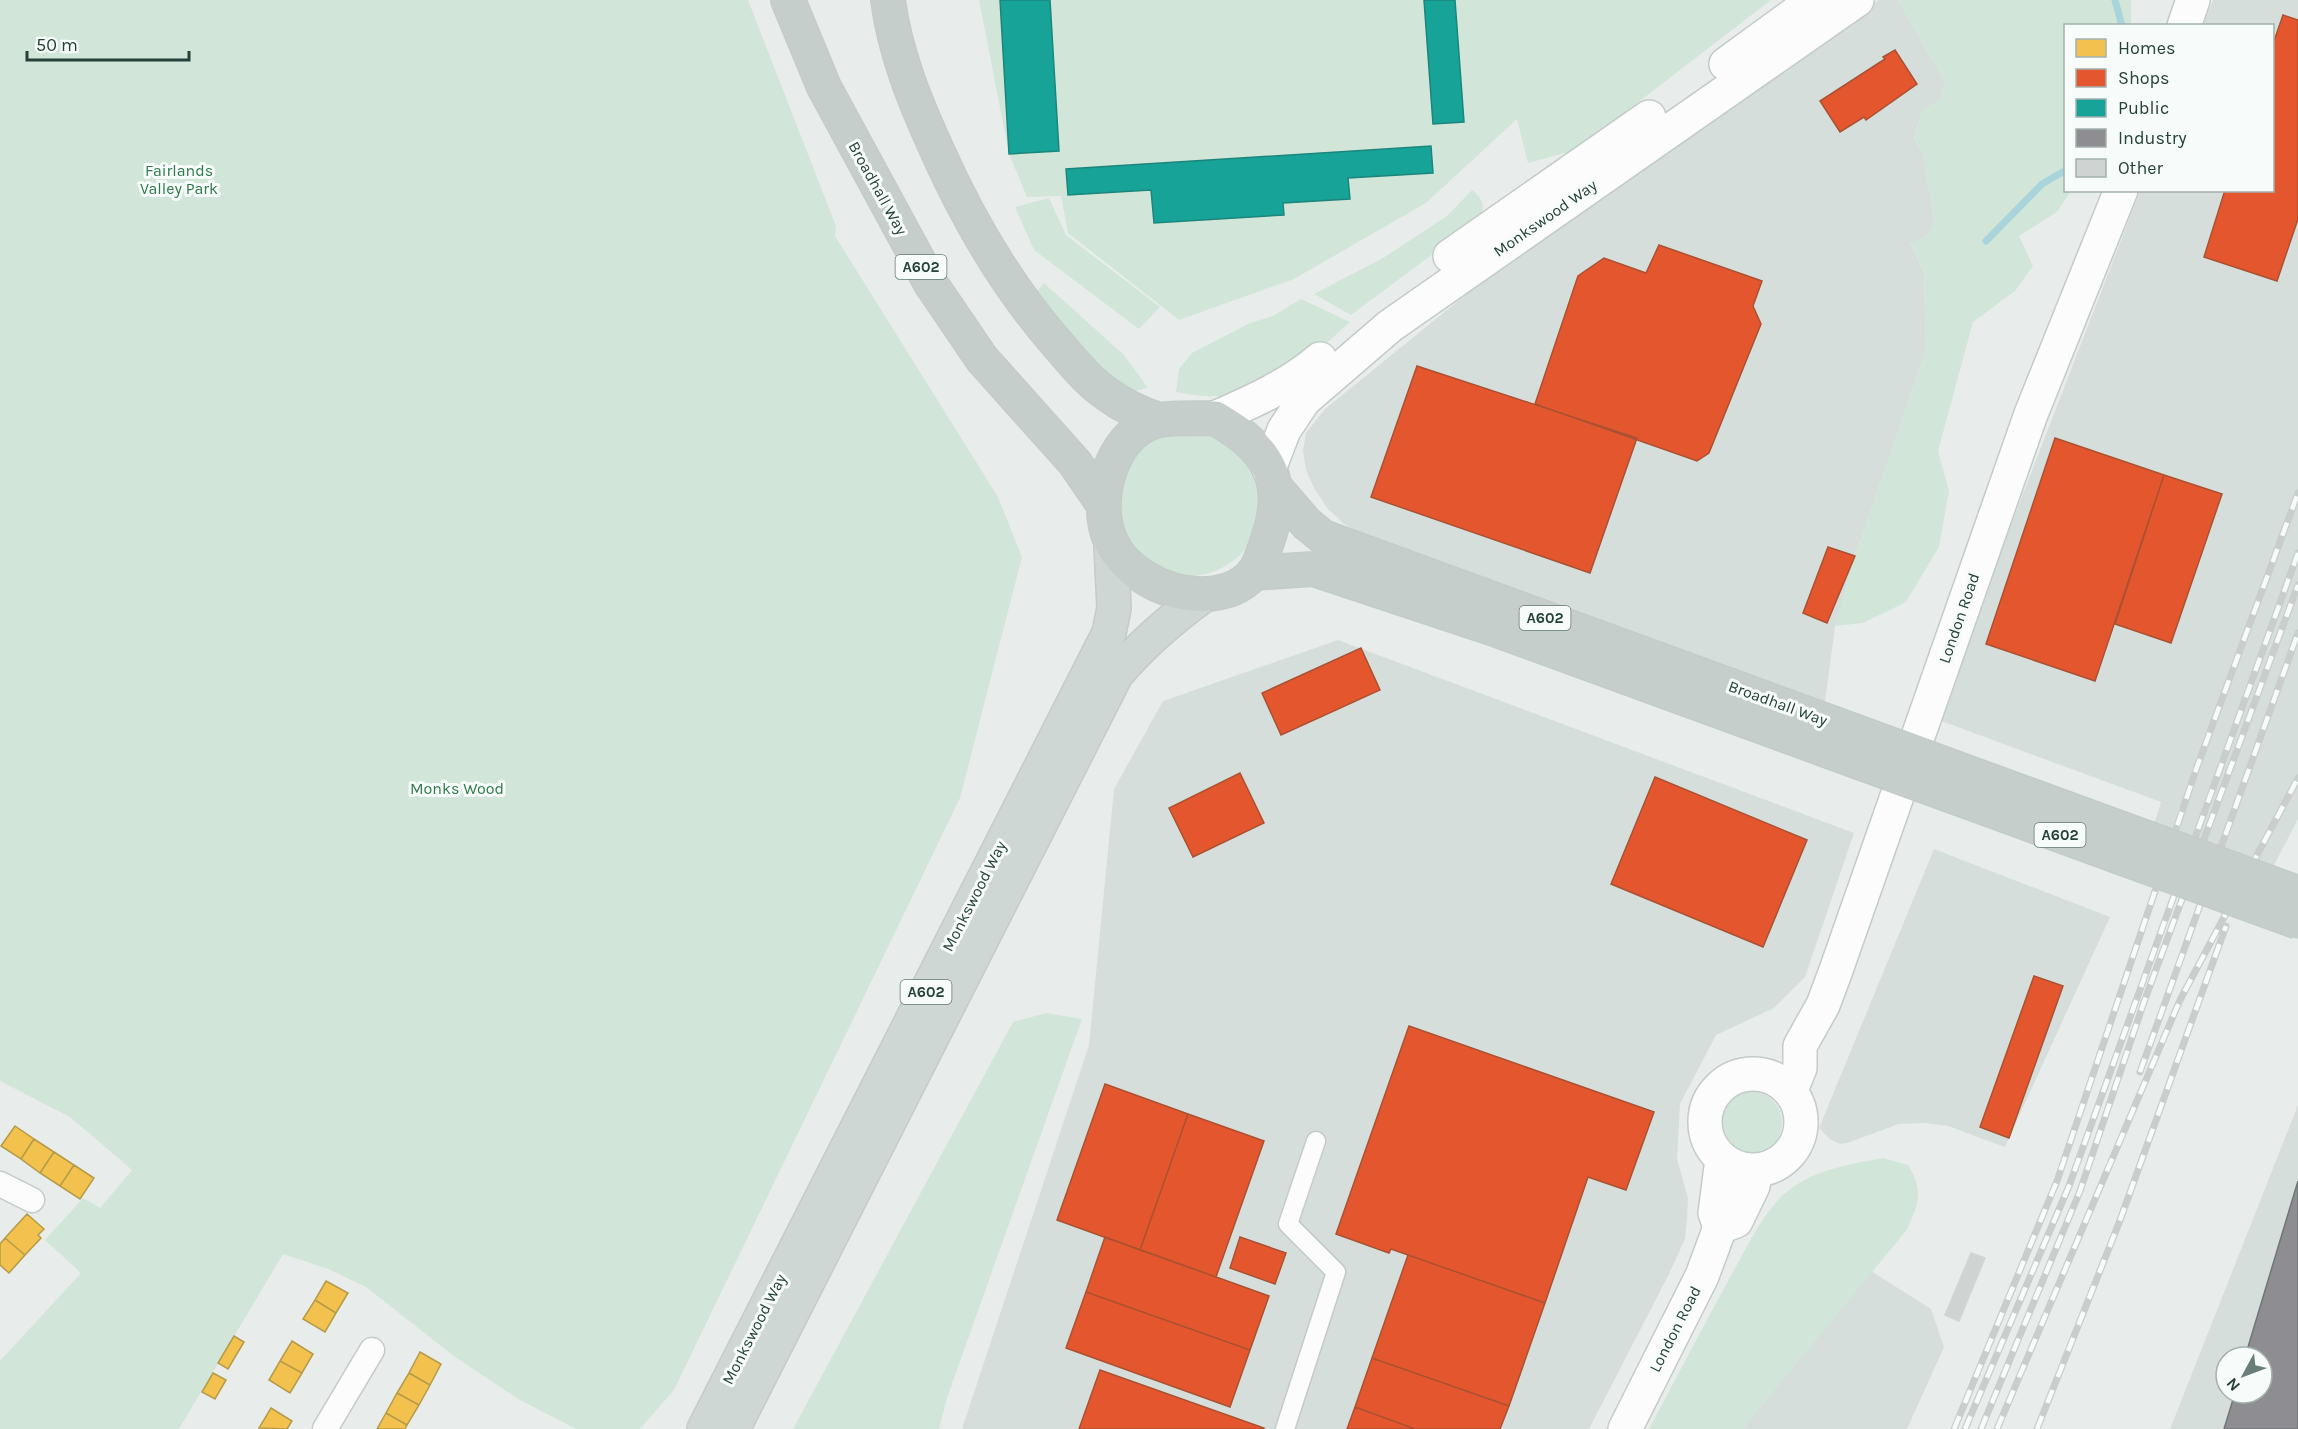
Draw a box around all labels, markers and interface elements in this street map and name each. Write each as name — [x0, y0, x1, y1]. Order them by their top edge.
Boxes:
scale bar — [27, 24, 189, 62]
legend — [2064, 24, 2274, 192]
text: 50 m — [36, 34, 78, 56]
text: Homes — [2118, 37, 2175, 59]
text: Shops — [2118, 67, 2170, 89]
text: Public — [2118, 97, 2169, 119]
text: Industry — [2118, 127, 2187, 149]
street label: Broadhall Way — [844, 138, 912, 239]
text: Other — [2118, 157, 2163, 179]
park label: Fairlands Valley Park — [140, 161, 218, 198]
street label: Monkswood Way — [1490, 175, 1601, 261]
road number: A602 — [896, 255, 946, 279]
street label: London Road — [1935, 570, 1983, 666]
road number: A602 — [1520, 606, 1570, 630]
street label: Broadhall Way — [1726, 676, 1831, 730]
park label: Monks Wood — [410, 779, 504, 798]
road number: A602 — [2034, 823, 2086, 847]
street label: Monkswood Way — [938, 837, 1010, 955]
road number: A602 — [900, 980, 952, 1004]
street label: Monkswood Way — [718, 1270, 790, 1388]
street label: London Road — [1645, 1283, 1705, 1375]
north arrow — [2214, 1345, 2274, 1405]
text: N — [2222, 1374, 2244, 1395]

